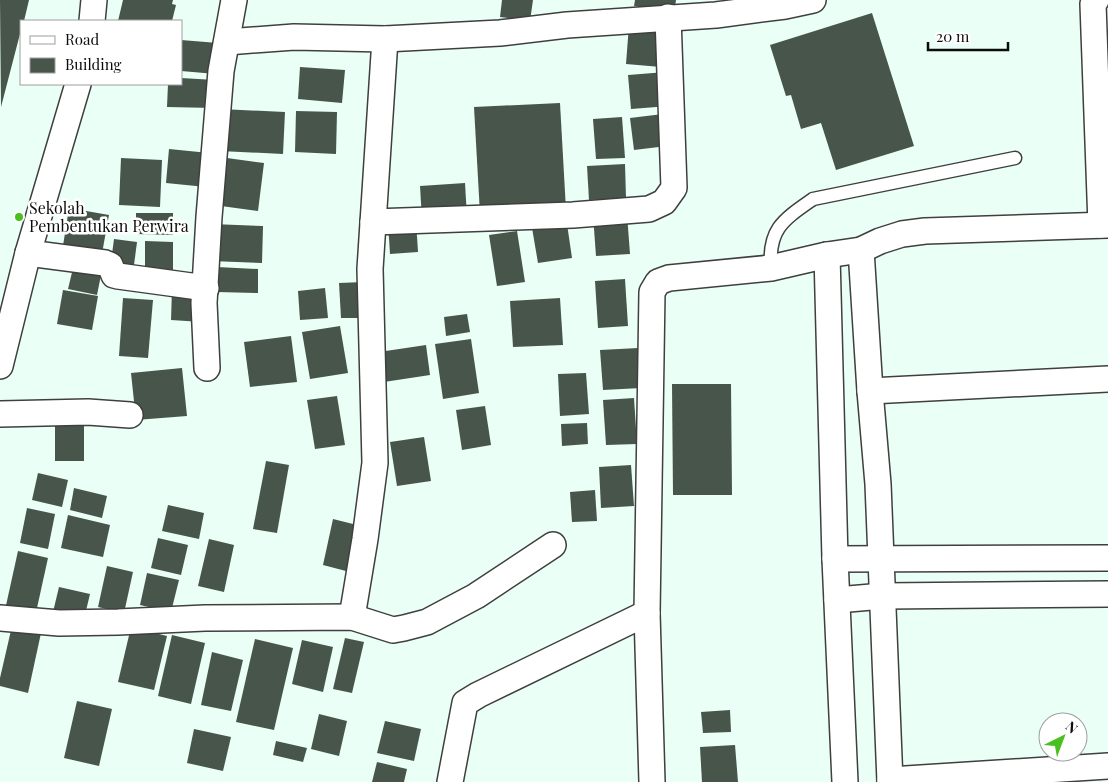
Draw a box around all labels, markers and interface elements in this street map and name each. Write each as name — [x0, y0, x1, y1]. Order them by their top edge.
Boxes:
legend — [20, 20, 182, 85]
scale bar — [928, 20, 1008, 52]
text: 20 m — [936, 26, 970, 46]
text: Road — [65, 29, 99, 49]
text: Building — [65, 54, 122, 74]
place label: Sekolah Pembentukan Perwira — [29, 197, 189, 236]
marker: Sekolah Pembentukan Perwira — [13, 211, 25, 223]
north arrow — [1038, 712, 1088, 762]
text: N — [1062, 717, 1082, 737]

